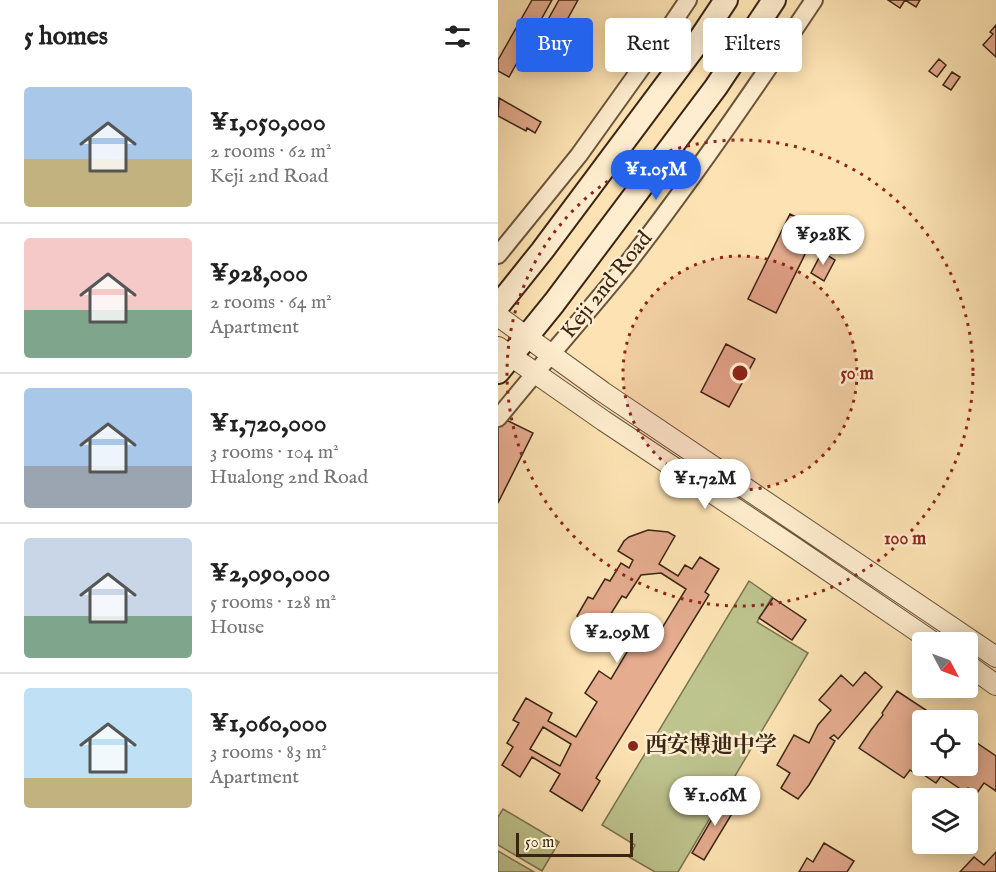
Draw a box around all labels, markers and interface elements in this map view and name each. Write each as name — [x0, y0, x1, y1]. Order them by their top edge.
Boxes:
chip: Buy — [516, 18, 593, 72]
chip: Rent — [605, 18, 691, 72]
chip: Filters — [703, 18, 802, 72]
text: 5 homes — [24, 20, 108, 53]
icon: filters — [441, 20, 474, 53]
text: ¥1,050,000 — [210, 106, 326, 139]
icon: home — [72, 111, 144, 183]
text: 2 rooms · 62 m² — [210, 139, 332, 164]
pin: ¥1.05M — [607, 150, 705, 201]
text: ¥1.05M — [625, 157, 687, 182]
text: Keji 2nd Road — [210, 164, 328, 189]
pin: ¥928K — [781, 215, 865, 266]
text: ¥928K — [796, 222, 851, 247]
street label: Keji 2nd Road — [555, 225, 659, 344]
text: ¥928,000 — [210, 257, 308, 290]
icon: home — [72, 262, 144, 334]
text: 2 rooms · 64 m² — [210, 290, 332, 315]
text: Apartment — [210, 315, 299, 340]
centre of rings — [730, 363, 750, 383]
text: 50 m — [840, 363, 874, 386]
text: ¥1,720,000 — [210, 407, 327, 440]
icon: home — [72, 412, 144, 484]
text: 3 rooms · 104 m² — [210, 440, 339, 465]
pin: ¥1.72M — [656, 459, 754, 510]
text: Hualong 2nd Road — [210, 465, 368, 490]
text: ¥1.72M — [674, 466, 736, 491]
text: 100 m — [884, 528, 926, 551]
text: ¥2,090,000 — [210, 557, 330, 590]
icon: home — [72, 562, 144, 634]
text: 5 rooms · 128 m² — [210, 590, 336, 615]
pin: ¥2.09M — [568, 613, 666, 664]
text: House — [210, 615, 264, 640]
text: ¥2.09M — [584, 620, 650, 645]
north arrow — [912, 632, 978, 698]
map controls — [912, 632, 978, 854]
text: ¥1,060,000 — [210, 707, 327, 740]
button: locate — [912, 710, 978, 776]
icon: home — [72, 712, 144, 784]
place label: 西安博迪中学 — [645, 732, 777, 760]
marker: 西安博迪中学 — [626, 739, 640, 753]
text: 3 rooms · 83 m² — [210, 740, 327, 765]
text: Apartment — [210, 765, 299, 790]
pin: ¥1.06M — [666, 776, 764, 827]
text: ¥1.06M — [683, 783, 747, 808]
button: layers — [912, 788, 978, 854]
scale bar — [516, 830, 633, 858]
text: 50 m — [525, 833, 554, 853]

